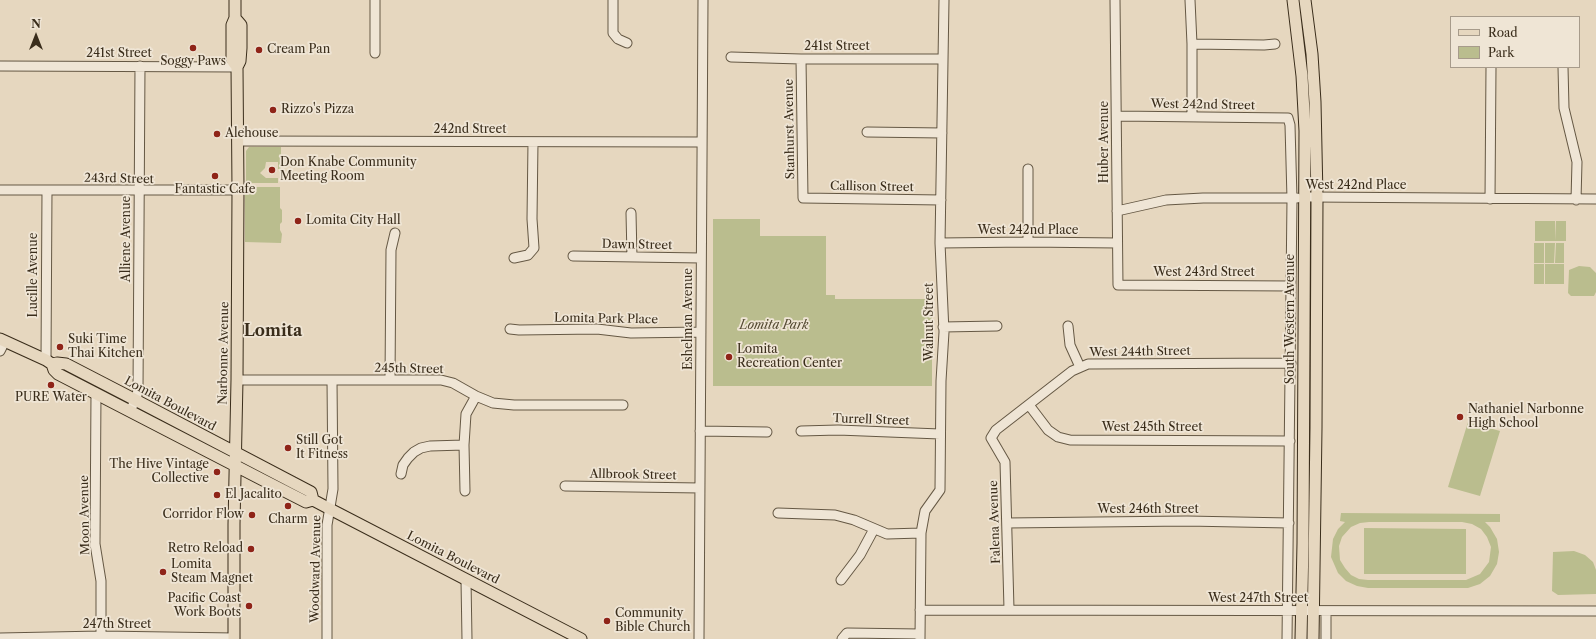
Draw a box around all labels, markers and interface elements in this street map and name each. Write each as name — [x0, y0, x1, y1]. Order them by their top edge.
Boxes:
north arrow — [16, 16, 56, 56]
legend — [1450, 16, 1580, 68]
text: N — [31, 17, 41, 31]
text: Road — [1488, 25, 1518, 40]
street label: 241st Street — [804, 40, 870, 54]
marker: Soggy Paws — [188, 43, 198, 53]
place label: Cream Pan — [267, 43, 330, 57]
marker: Cream Pan — [254, 45, 264, 55]
text: Park — [1488, 45, 1514, 60]
street label: 241st Street — [86, 47, 152, 61]
place label: Soggy Paws — [160, 55, 226, 69]
street label: Stanhurst Avenue — [782, 79, 798, 179]
street label: West 242nd Street — [1151, 97, 1255, 113]
street label: Huber Avenue — [1098, 101, 1112, 183]
place label: Rizzo's Pizza — [281, 103, 354, 117]
marker: Rizzo's Pizza — [268, 105, 278, 115]
street label: 242nd Street — [434, 123, 506, 137]
place label: Alehouse — [225, 127, 278, 141]
marker: Alehouse — [212, 129, 222, 139]
place label: Don Knabe Community Meeting Room — [280, 156, 417, 184]
marker: Don Knabe Community Meeting Room — [267, 165, 277, 175]
street label: 243rd Street — [84, 171, 154, 187]
marker: Fantastic Cafe — [210, 171, 220, 181]
street label: Callison Street — [830, 179, 914, 195]
street label: West 242nd Place — [1305, 179, 1407, 193]
place label: Fantastic Cafe — [175, 183, 255, 197]
street label: Alliene Avenue — [120, 196, 134, 282]
place label: Lomita City Hall — [306, 214, 400, 228]
marker: Lomita City Hall — [293, 216, 303, 226]
street label: West 242nd Place — [977, 224, 1079, 238]
street label: Lucille Avenue — [27, 233, 41, 317]
street label: Dawn Street — [602, 237, 672, 253]
street label: South Western Avenue — [1284, 254, 1298, 384]
street label: West 243rd Street — [1153, 266, 1255, 280]
street label: Eshelman Avenue — [682, 268, 696, 370]
street label: Walnut Street — [923, 283, 937, 361]
street label: Narbonne Avenue — [216, 301, 232, 405]
street label: Lomita Park Place — [554, 311, 658, 327]
park label: Lomita Park — [740, 319, 808, 333]
district label: Lomita — [244, 321, 302, 341]
place label: Suki Time Thai Kitchen — [68, 333, 143, 361]
marker: Suki Time Thai Kitchen — [55, 342, 65, 352]
place label: Lomita Recreation Center — [737, 343, 842, 371]
street label: West 244th Street — [1089, 344, 1191, 360]
marker: Lomita Recreation Center — [724, 352, 734, 362]
street label: 245th Street — [374, 361, 444, 377]
street label: Lomita Boulevard — [122, 374, 218, 434]
marker: PURE Water — [46, 380, 56, 390]
place label: PURE Water — [15, 391, 87, 405]
place label: Nathaniel Narbonne High School — [1468, 403, 1584, 431]
street label: Turrell Street — [832, 411, 910, 429]
marker: Nathaniel Narbonne High School — [1455, 412, 1465, 422]
street label: West 245th Street — [1102, 421, 1202, 435]
place label: Still Got It Fitness — [296, 434, 348, 462]
marker: Still Got It Fitness — [283, 443, 293, 453]
place label: The Hive Vintage Collective — [109, 458, 209, 486]
marker: The Hive Vintage Collective — [212, 467, 222, 477]
street label: Allbrook Street — [589, 467, 677, 483]
street label: Moon Avenue — [77, 475, 93, 555]
street label: Falena Avenue — [986, 480, 1004, 564]
place label: El Jacalito — [225, 488, 282, 502]
marker: El Jacalito — [212, 490, 222, 500]
marker: Charm — [283, 501, 293, 511]
street label: West 246th Street — [1097, 503, 1199, 517]
place label: Corridor Flow — [162, 508, 244, 522]
marker: Corridor Flow — [247, 510, 257, 520]
place label: Charm — [268, 513, 308, 527]
street label: Woodward Avenue — [308, 515, 324, 623]
street label: Lomita Boulevard — [404, 529, 502, 587]
place label: Retro Reload — [168, 542, 243, 556]
marker: Retro Reload — [246, 544, 256, 554]
place label: Lomita Steam Magnet — [171, 558, 253, 586]
marker: Lomita Steam Magnet — [158, 567, 168, 577]
place label: Pacific Coast Work Boots — [168, 592, 241, 620]
street label: West 247th Street — [1208, 592, 1308, 606]
marker: Pacific Coast Work Boots — [244, 601, 254, 611]
place label: Community Bible Church — [615, 607, 691, 635]
marker: Community Bible Church — [602, 616, 612, 626]
street label: 247th Street — [83, 618, 151, 632]

